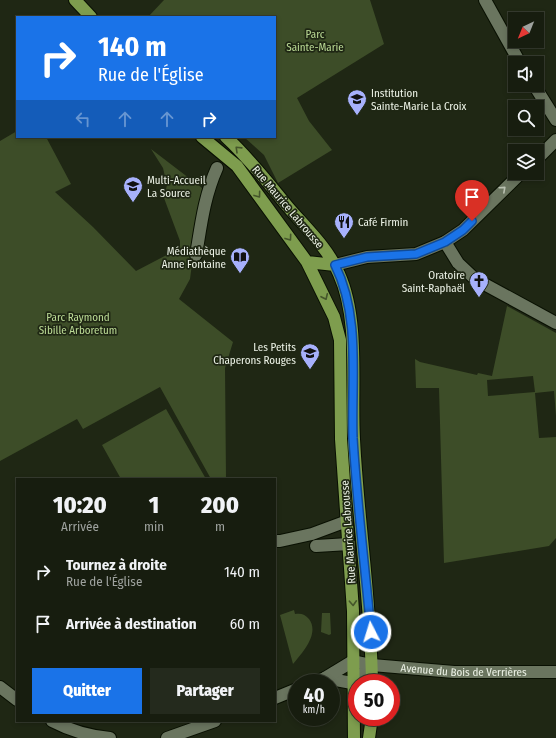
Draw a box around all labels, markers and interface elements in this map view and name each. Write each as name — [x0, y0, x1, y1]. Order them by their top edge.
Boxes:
north arrow — [508, 12, 544, 48]
map controls — [508, 12, 544, 180]
park label: Parc Sainte-Marie — [286, 28, 344, 54]
text: 140 m — [98, 30, 167, 63]
icon: right — [32, 32, 84, 84]
button: sound — [508, 56, 544, 92]
text: Rue de l'Église — [98, 64, 204, 86]
place label: Institution Sainte-Marie La Croix — [371, 87, 466, 113]
school or university icon: Institution Sainte-Marie La Croix — [346, 88, 368, 116]
button: search — [508, 100, 544, 136]
icon: left — [72, 108, 94, 130]
icon: ahead — [114, 108, 136, 130]
icon: ahead — [156, 108, 178, 130]
icon: right — [198, 108, 220, 130]
button: layers — [508, 144, 544, 180]
one-way arrow — [235, 146, 243, 154]
street label: Rue Maurice Labrousse — [249, 163, 326, 251]
place label: Multi-Accueil La Source — [147, 174, 206, 200]
school or university icon: Multi-Accueil La Source — [122, 175, 144, 203]
pin — [455, 180, 489, 221]
icon: arrive — [461, 186, 483, 208]
one-way arrow — [498, 186, 506, 194]
one-way arrow — [253, 191, 260, 198]
restaurant icon: Café Firmin — [333, 211, 355, 239]
place label: Café Firmin — [358, 216, 408, 229]
one-way arrow — [285, 234, 292, 241]
place label: Médiathèque Anne Fontaine — [162, 245, 226, 271]
library icon: Médiathèque Anne Fontaine — [229, 246, 251, 274]
place label: Oratoire Saint-Raphaël — [402, 269, 465, 295]
church icon: Oratoire Saint-Raphaël — [468, 270, 490, 298]
one-way arrow — [320, 292, 328, 300]
park label: Parc Raymond Sibille Arboretum — [39, 311, 117, 337]
place label: Les Petits Chaperons Rouges — [213, 341, 296, 367]
school or university icon: Les Petits Chaperons Rouges — [299, 342, 321, 370]
street label: Rue Maurice Labrousse — [338, 480, 359, 584]
text: 10:20 — [53, 491, 107, 519]
text: 1 — [149, 491, 159, 519]
text: 200 — [201, 491, 239, 519]
text: Arrivée — [61, 519, 99, 534]
text: min — [144, 519, 164, 534]
text: m — [215, 519, 225, 534]
text: Tournez à droite — [66, 556, 167, 574]
icon: right — [32, 561, 54, 583]
text: 140 m — [224, 563, 260, 581]
text: Rue de l'Église — [66, 574, 142, 589]
one-way arrow — [348, 600, 357, 606]
position arrow — [350, 611, 392, 653]
icon: arrive — [32, 613, 54, 635]
text: Arrivée à destination — [66, 615, 197, 633]
text: 60 m — [230, 615, 260, 633]
street label: Avenue du Bois de Verrières — [400, 661, 527, 679]
button: Quitter — [32, 668, 142, 714]
button: Partager — [150, 668, 260, 714]
speed limit sign: 50 — [348, 674, 400, 726]
text: 40 — [303, 683, 325, 707]
text: km/h — [303, 704, 325, 716]

